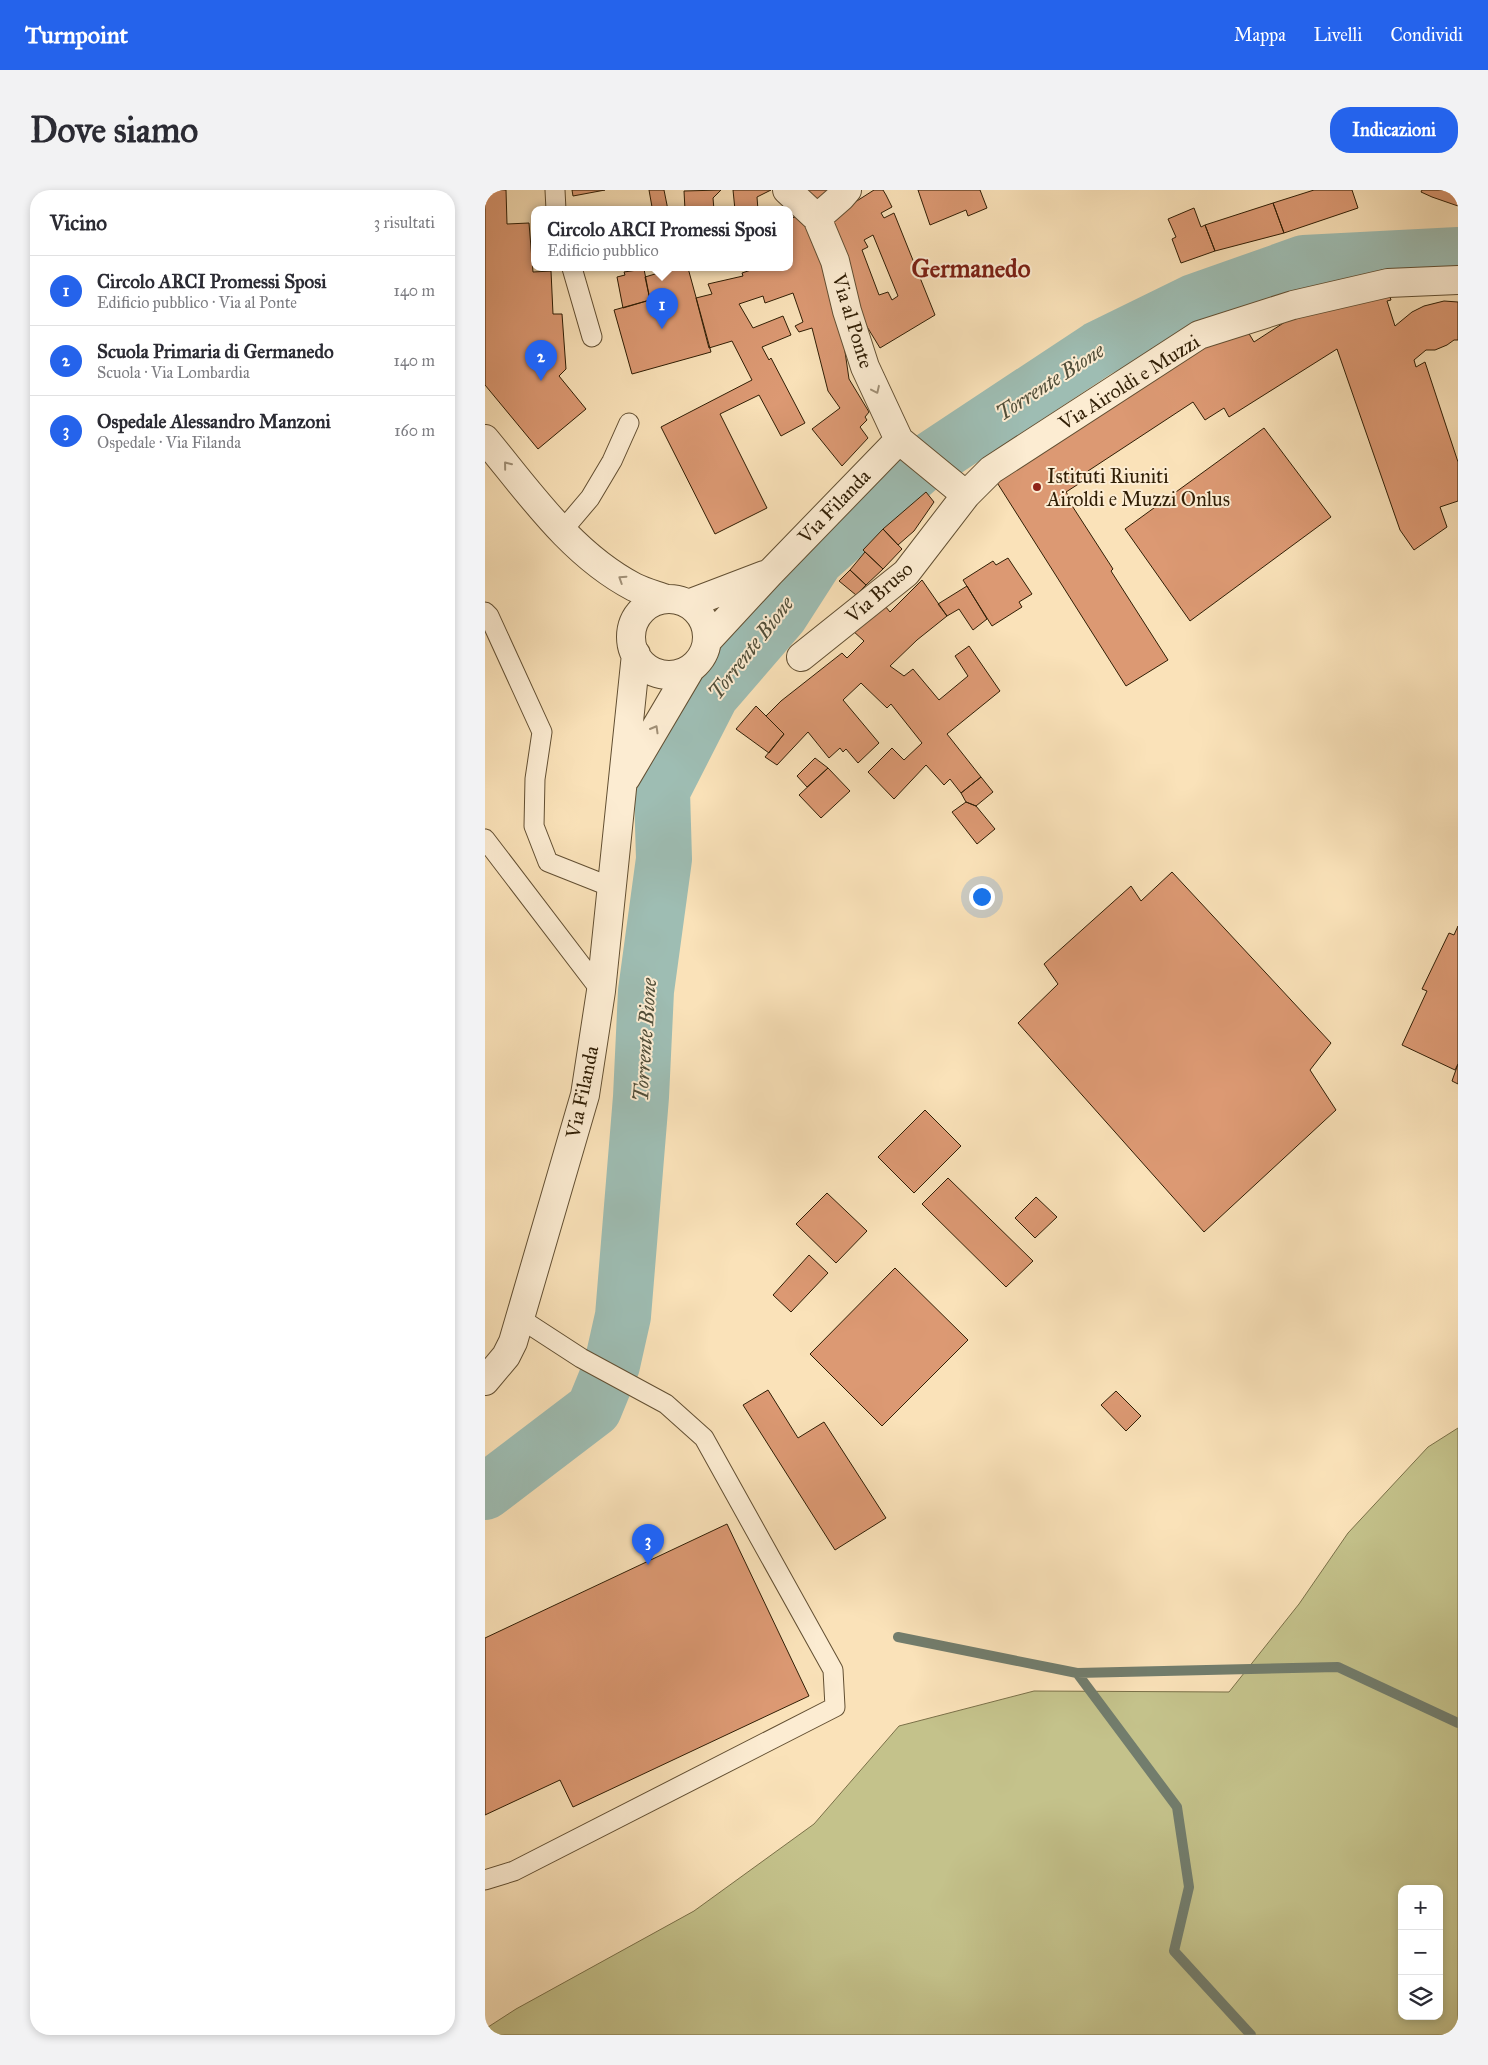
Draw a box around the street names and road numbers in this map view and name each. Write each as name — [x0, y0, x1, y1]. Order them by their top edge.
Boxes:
street label: Via al Ponte — [827, 270, 879, 371]
street label: Via Airoldi e Muzzi — [1053, 329, 1204, 436]
street label: Via Filanda — [792, 463, 876, 549]
street label: Via Bruso — [840, 556, 917, 628]
street label: Via Filanda — [560, 1043, 604, 1141]

